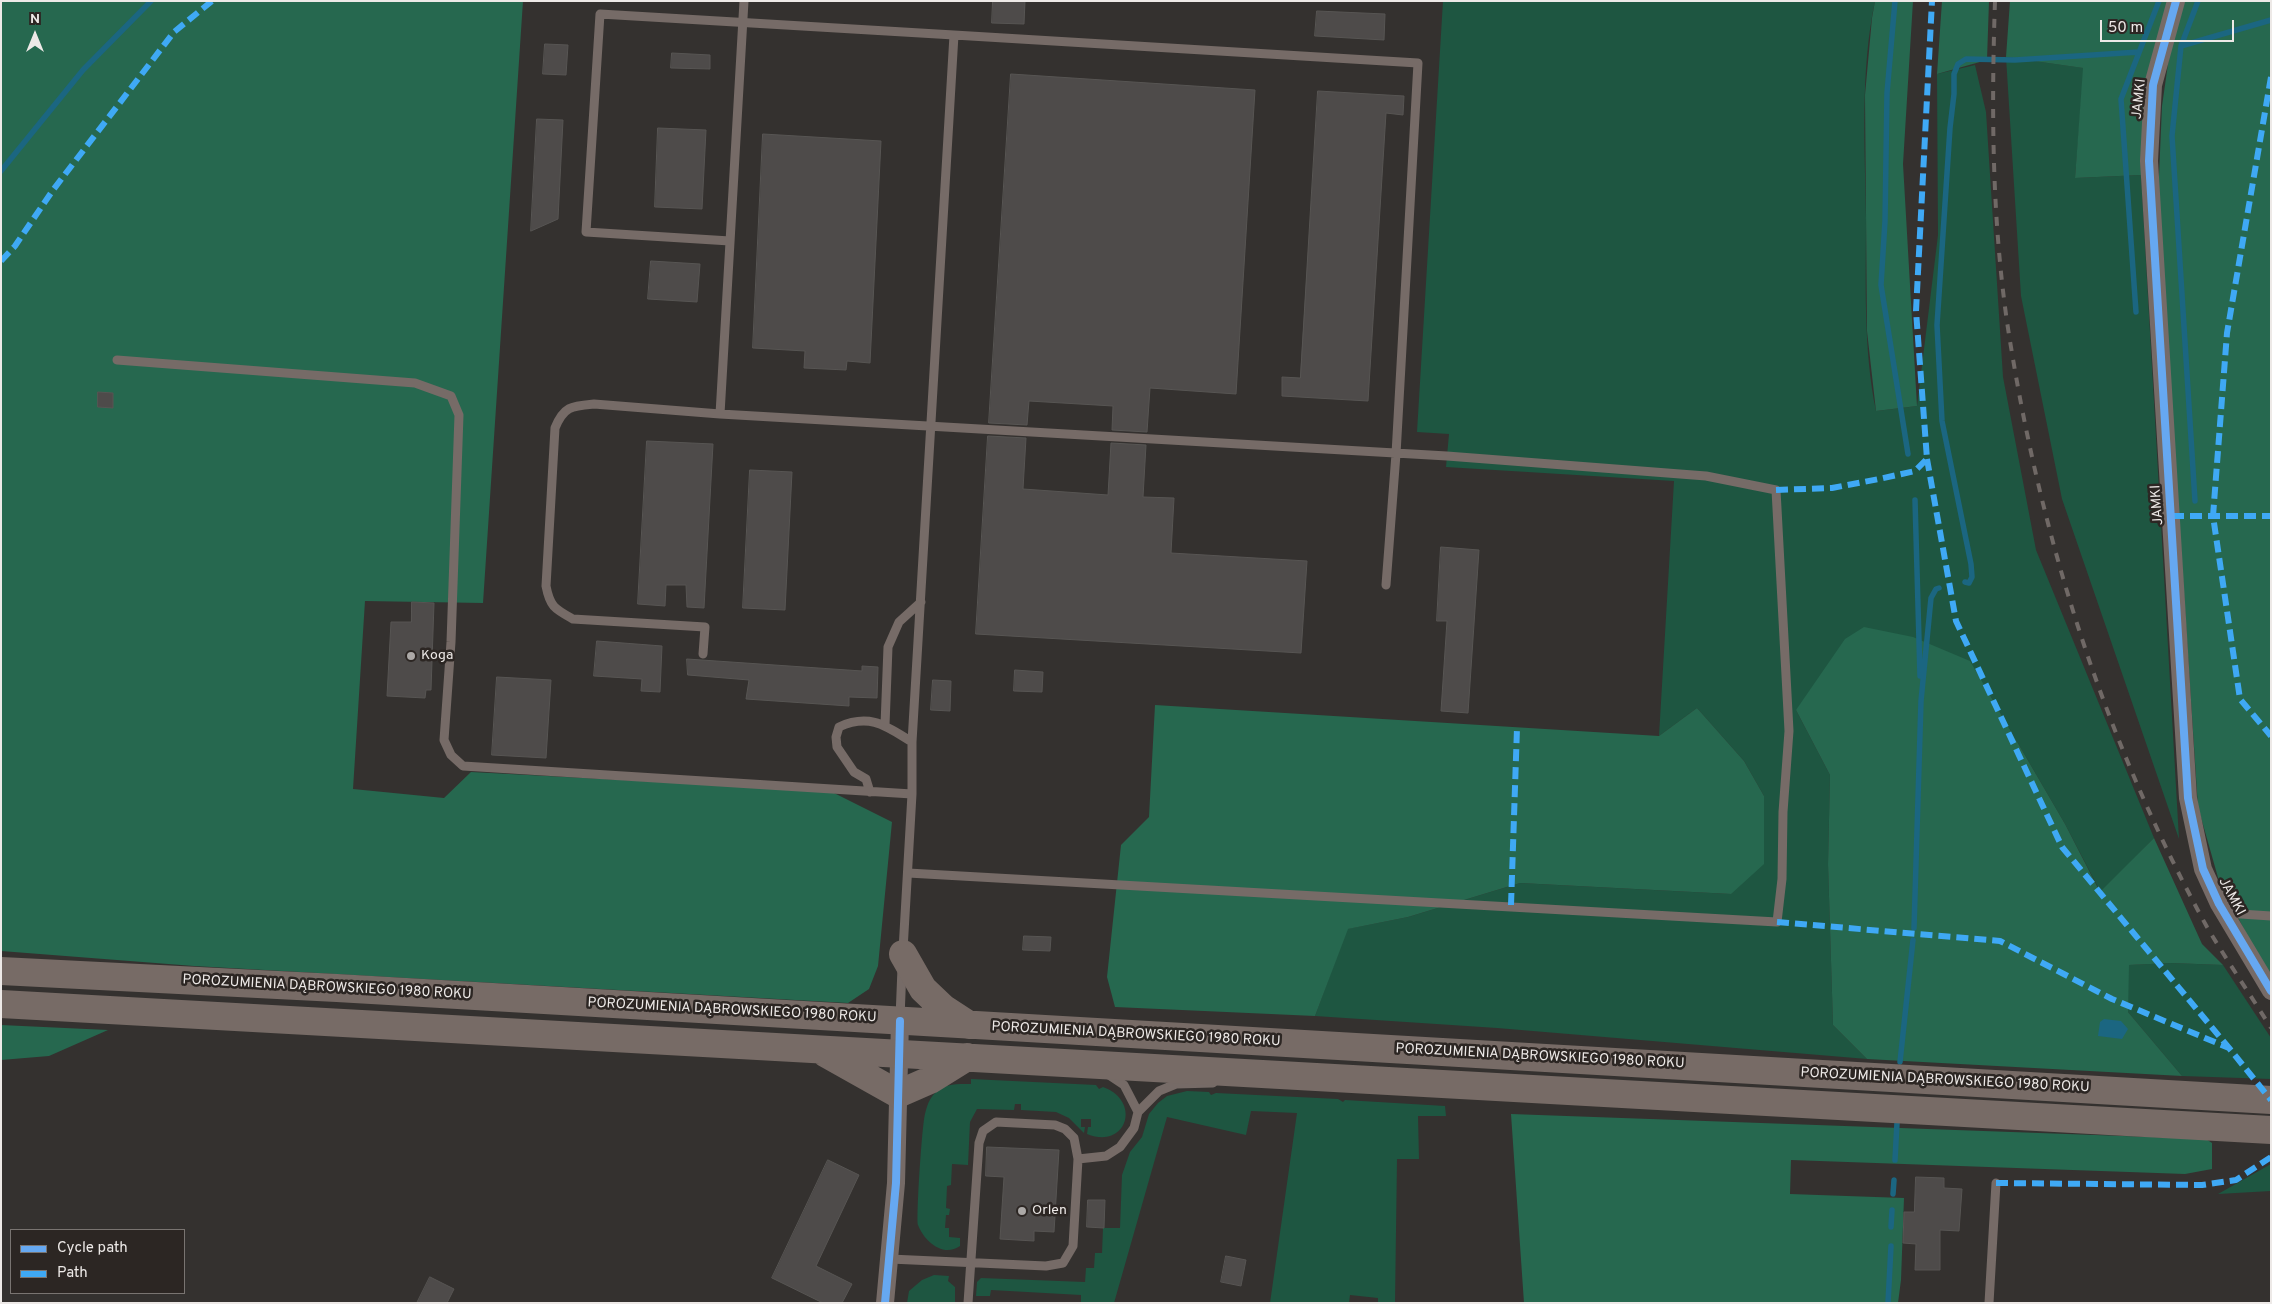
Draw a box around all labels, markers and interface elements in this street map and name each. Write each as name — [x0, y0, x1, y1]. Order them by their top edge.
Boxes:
north arrow — [10, 10, 60, 60]
scale bar — [2102, 10, 2236, 42]
text: N — [30, 11, 40, 28]
text: 50 m — [2108, 19, 2143, 38]
street label: JAMKI — [2130, 78, 2150, 120]
street label: JAMKI — [2148, 484, 2168, 526]
place label: Koga — [421, 648, 453, 664]
marker: Koga — [405, 650, 417, 662]
street label: JAMKI — [2214, 875, 2248, 919]
street label: POROZUMIENIA DĄBROWSKIEGO 1980 ROKU — [182, 972, 472, 1004]
street label: POROZUMIENIA DĄBROWSKIEGO 1980 ROKU — [587, 995, 877, 1027]
street label: POROZUMIENIA DĄBROWSKIEGO 1980 ROKU — [991, 1019, 1281, 1051]
street label: POROZUMIENIA DĄBROWSKIEGO 1980 ROKU — [1395, 1041, 1685, 1073]
street label: POROZUMIENIA DĄBROWSKIEGO 1980 ROKU — [1800, 1065, 2090, 1097]
place label: Orlen — [1032, 1203, 1067, 1219]
marker: Orlen — [1016, 1205, 1028, 1217]
legend — [10, 1229, 185, 1294]
text: Cycle path — [57, 1239, 128, 1258]
text: Path — [57, 1264, 88, 1283]

